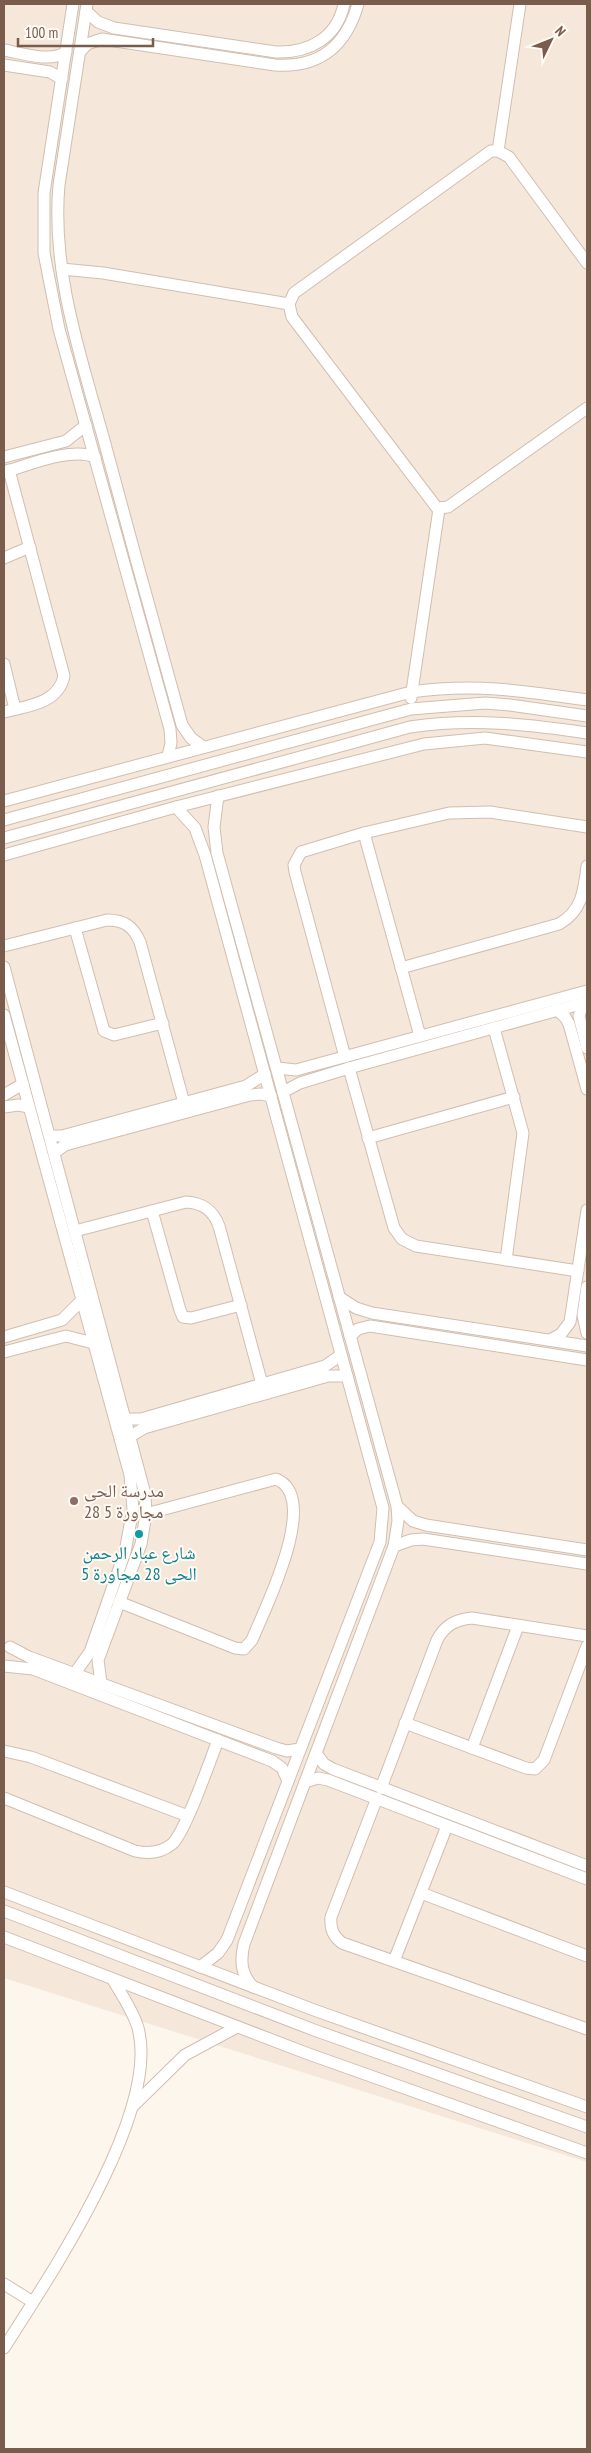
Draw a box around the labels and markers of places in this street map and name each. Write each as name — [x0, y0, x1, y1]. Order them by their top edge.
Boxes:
place label: مدرسة الحى 28 مجاورة 5 — [84, 1479, 164, 1523]
marker: مدرسة الحى 28 مجاورة 5 — [68, 1495, 80, 1507]
marker: شارع عباد الرحمن الحى 28 مجاورة 5 — [133, 1528, 145, 1540]
place label: شارع عباد الرحمن الحى 28 مجاورة 5 — [81, 1541, 197, 1585]

